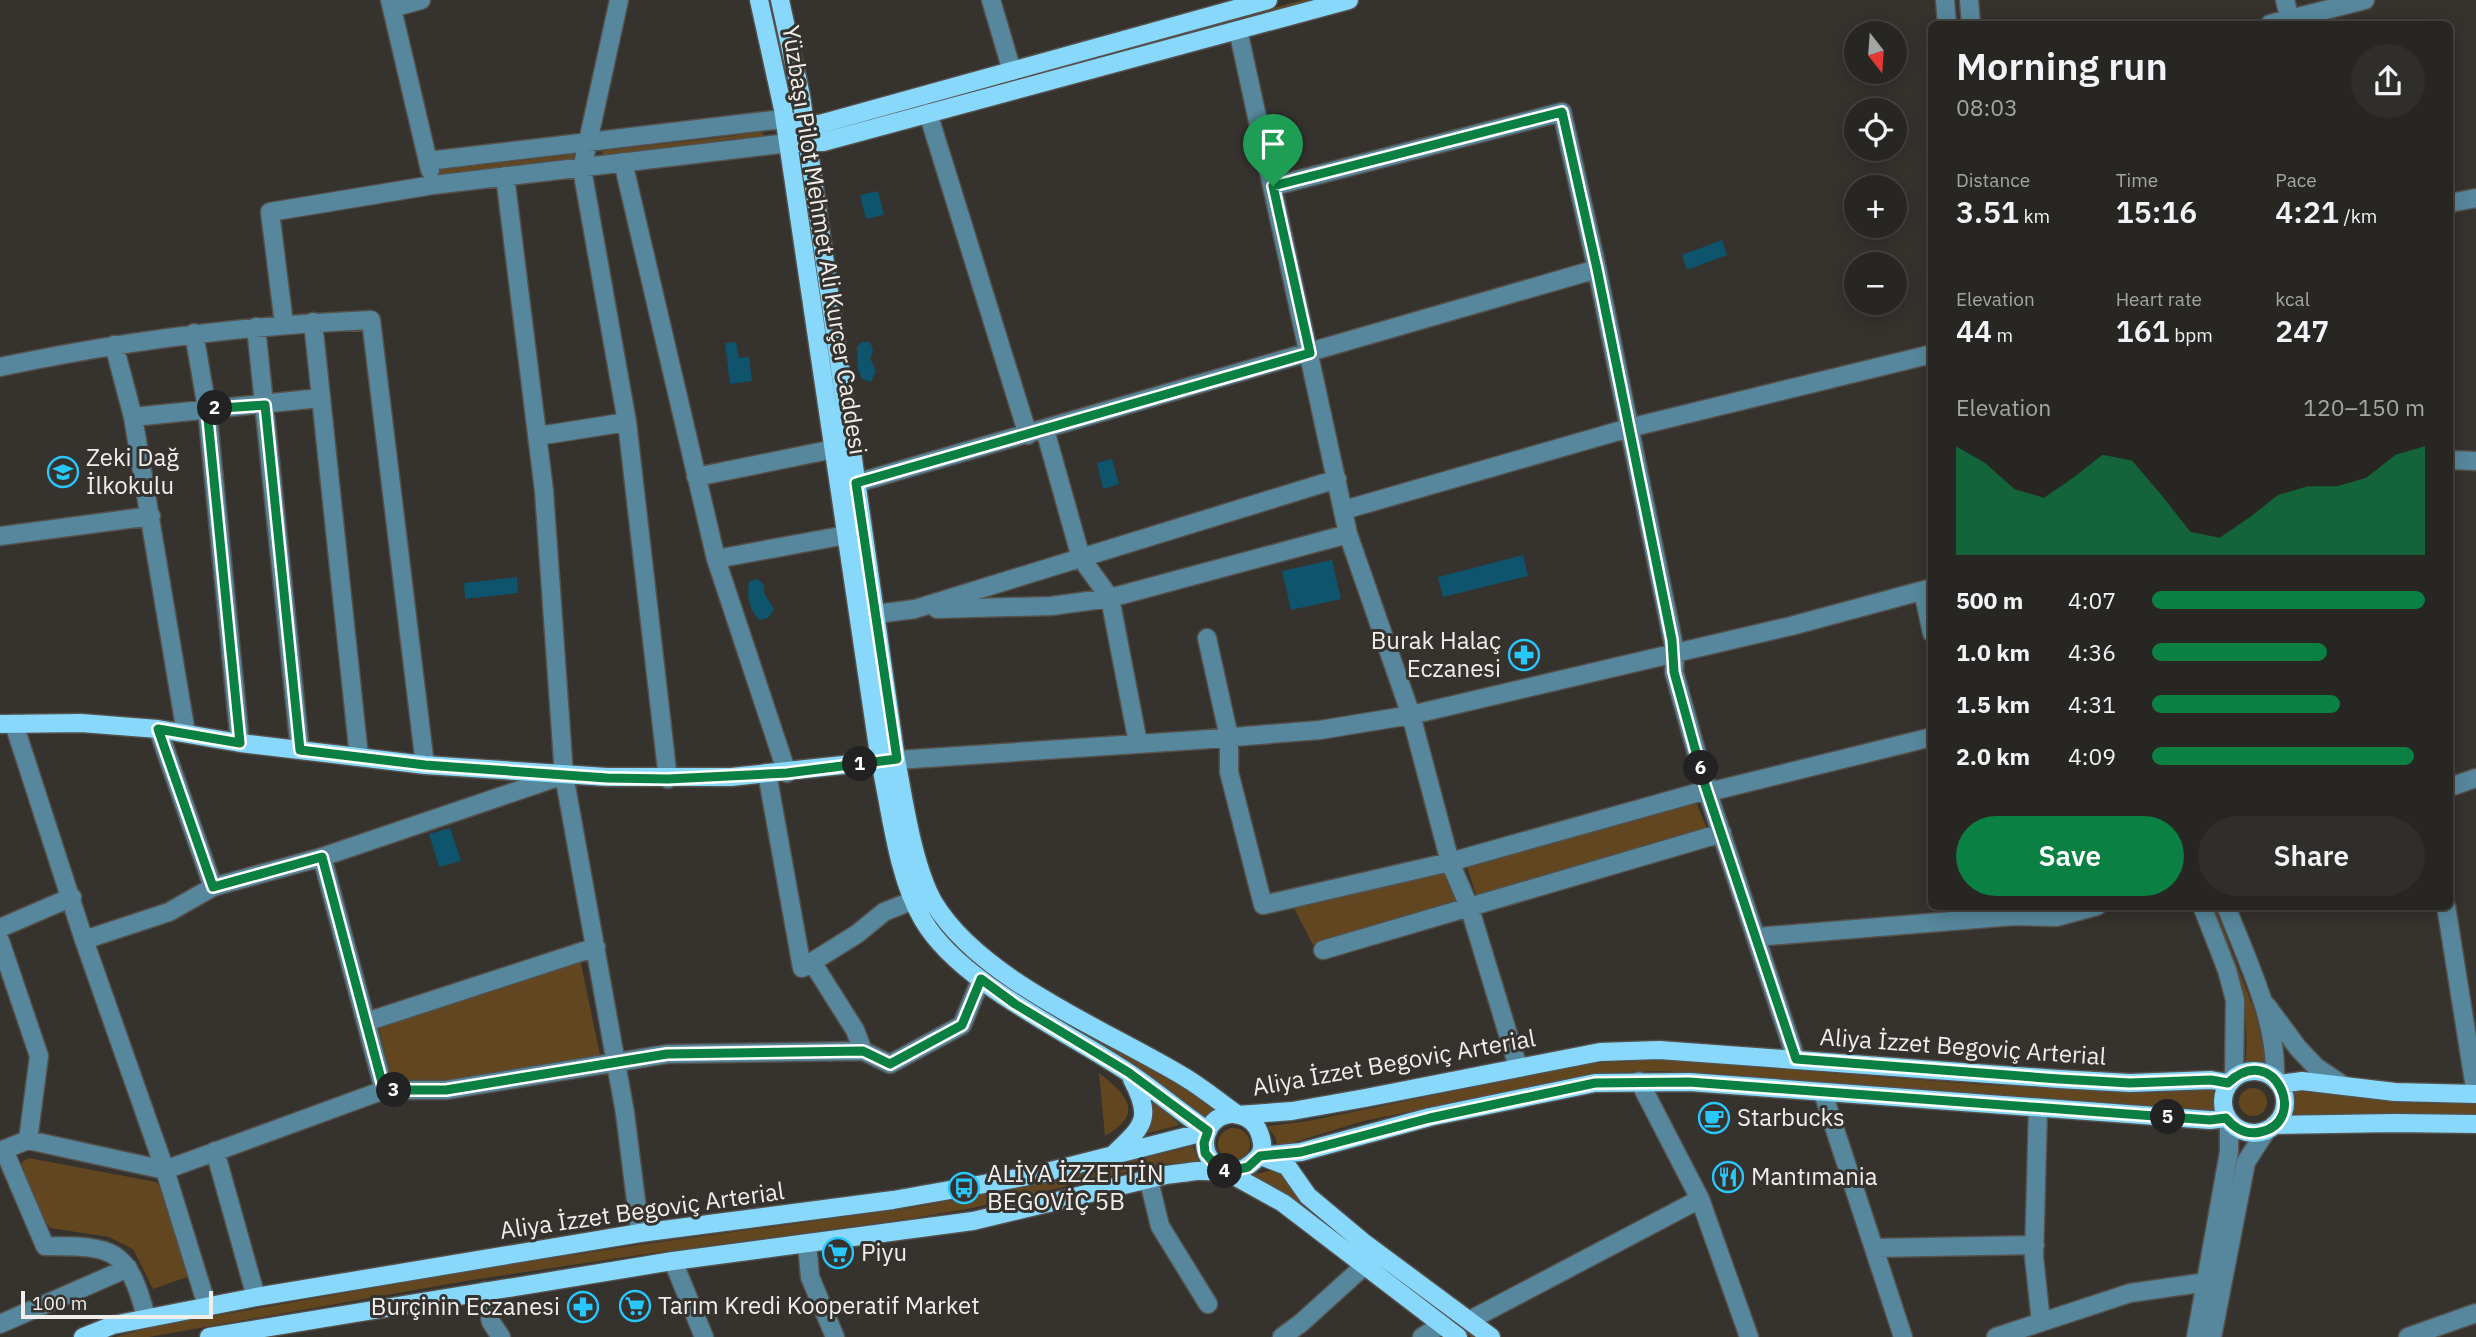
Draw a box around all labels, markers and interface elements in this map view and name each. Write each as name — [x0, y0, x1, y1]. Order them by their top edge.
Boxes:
north arrow — [1844, 21, 1908, 84]
map controls — [1844, 21, 1907, 315]
street label: Yüzbaşı Pilot Mehmet Ali Kurçer Caddesi — [775, 23, 875, 457]
text: Morning run — [1956, 41, 2168, 90]
button: share — [2351, 44, 2425, 118]
text: 08:03 — [1956, 92, 2018, 122]
button: locate — [1844, 98, 1907, 161]
pin — [1243, 114, 1303, 186]
icon: arrive — [1254, 125, 1292, 163]
text: Distance — [1956, 168, 2030, 192]
text: Time — [2116, 168, 2158, 192]
text: Pace — [2275, 168, 2317, 192]
button: + — [1844, 175, 1907, 238]
text: 3.51 — [1956, 192, 2019, 231]
text: 15:16 — [2116, 192, 2197, 231]
text: 4:21 — [2275, 192, 2339, 231]
text: km — [2019, 204, 2050, 228]
text: /km — [2339, 204, 2377, 228]
button: − — [1844, 252, 1907, 315]
text: Elevation — [1956, 287, 2035, 311]
text: Heart rate — [2116, 287, 2202, 311]
text: kcal — [2275, 287, 2310, 311]
text: 44 — [1956, 311, 1992, 350]
text: 161 — [2116, 311, 2170, 350]
text: 247 — [2275, 311, 2329, 350]
text: m — [1992, 323, 2013, 347]
text: bpm — [2170, 323, 2213, 347]
pin: 2 — [198, 390, 232, 426]
text: Elevation — [1956, 392, 2051, 422]
text: 120–150 m — [2303, 392, 2425, 422]
text: 2 — [209, 395, 220, 419]
place label: Zeki Dağ İlkokulu — [86, 441, 179, 501]
school or university icon: Zeki Dağ İlkokulu — [46, 455, 80, 489]
text: 500 m — [1956, 585, 2023, 615]
text: 4:07 — [2068, 585, 2116, 615]
place label: Burak Halaç Eczanesi — [1371, 624, 1501, 684]
text: 1.0 km — [1956, 637, 2030, 667]
text: 4:36 — [2068, 637, 2116, 667]
pharmacy icon: Burak Halaç Eczanesi — [1507, 638, 1541, 672]
text: 1.5 km — [1956, 689, 2030, 719]
text: 4:31 — [2068, 689, 2116, 719]
text: 2.0 km — [1956, 741, 2030, 771]
text: 4:09 — [2068, 741, 2116, 771]
pin: 1 — [842, 746, 878, 782]
pin: 6 — [1684, 750, 1718, 786]
text: 1 — [854, 751, 865, 775]
text: 6 — [1695, 755, 1706, 779]
button: Save — [1956, 816, 2184, 896]
button: Share — [2198, 816, 2425, 896]
street label: Aliya İzzet Begoviç Arterial — [1819, 1020, 2107, 1072]
street label: Aliya İzzet Begoviç Arterial — [1250, 1021, 1538, 1103]
pin: 3 — [376, 1072, 412, 1108]
text: 3 — [388, 1077, 399, 1101]
pin: 5 — [2150, 1100, 2186, 1134]
cafe icon: Starbucks — [1697, 1101, 1731, 1135]
place label: Starbucks — [1737, 1101, 1845, 1133]
text: 5 — [2162, 1104, 2173, 1128]
pin: 4 — [1208, 1154, 1242, 1188]
place label: ALİYA İZZETTİN BEGOVİÇ 5B — [987, 1157, 1164, 1217]
text: 4 — [1219, 1158, 1230, 1182]
restaurant icon: Mantımania — [1711, 1160, 1745, 1194]
place label: Mantımania — [1751, 1160, 1878, 1192]
bus stop icon: ALİYA İZZETTİN BEGOVİÇ 5B — [947, 1171, 981, 1205]
street label: Aliya İzzet Begoviç Arterial — [498, 1174, 786, 1246]
supermarket icon: Piyu — [821, 1236, 855, 1270]
place label: Piyu — [861, 1236, 907, 1268]
scale bar — [21, 1288, 214, 1320]
supermarket icon: Tarım Kredi Kooperatif Market — [618, 1289, 652, 1323]
place label: Tarım Kredi Kooperatif Market — [658, 1289, 980, 1321]
place label: Burçinin Eczanesi — [371, 1290, 560, 1322]
pharmacy icon: Burçinin Eczanesi — [566, 1290, 600, 1324]
text: 100 m — [32, 1291, 87, 1315]

